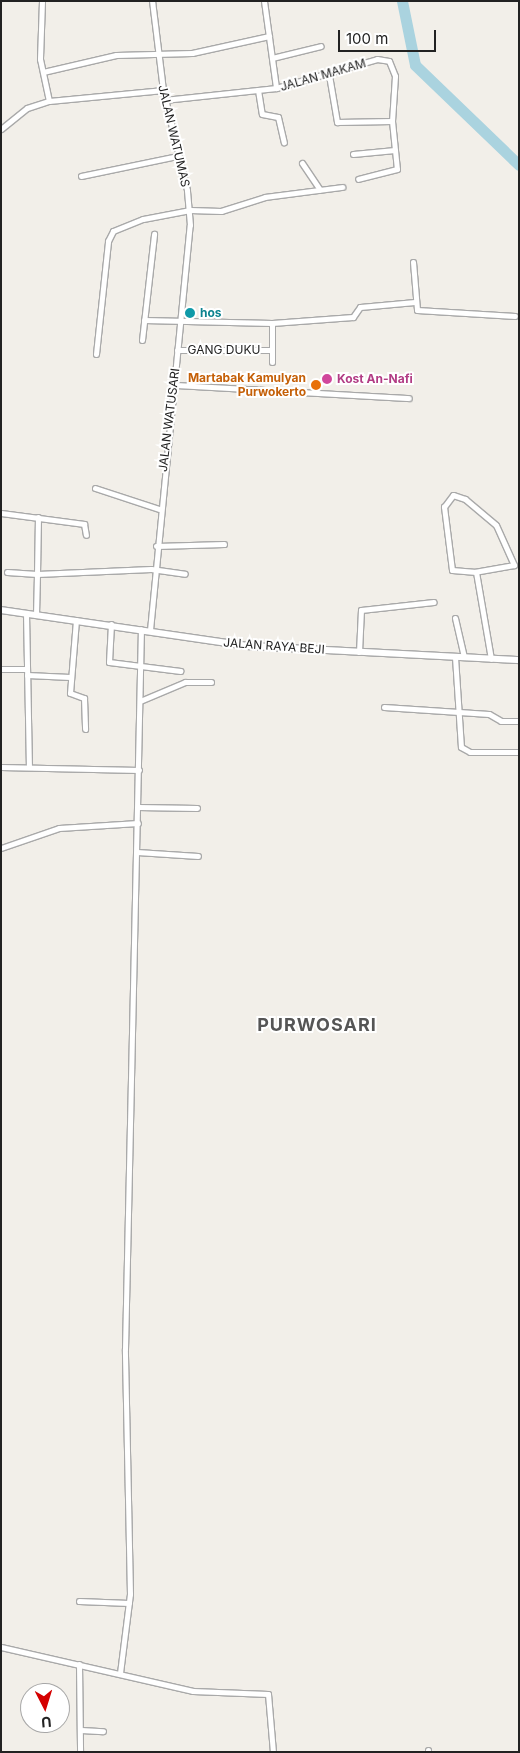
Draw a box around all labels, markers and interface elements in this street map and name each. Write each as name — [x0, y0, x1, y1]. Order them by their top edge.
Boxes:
scale bar — [340, 20, 438, 52]
text: 100 m — [346, 29, 388, 48]
street label: JALAN MAKAM — [278, 56, 368, 94]
street label: JALAN WATUMAS — [155, 84, 193, 188]
place label: hos — [200, 306, 222, 320]
marker: hos — [184, 307, 196, 319]
street label: GANG DUKU — [188, 343, 260, 357]
street label: JALAN WATUSARI — [155, 367, 183, 473]
place label: Martabak Kamulyan Purwokerto — [188, 371, 306, 399]
place label: Kost An-Nafi — [337, 372, 413, 386]
marker: Kost An-Nafi — [321, 373, 333, 385]
marker: Martabak Kamulyan Purwokerto — [310, 379, 322, 391]
street label: JALAN RAYA BEJI — [223, 635, 325, 657]
district label: PURWOSARI — [256, 1014, 378, 1036]
north arrow — [20, 1683, 70, 1733]
text: U — [40, 1714, 52, 1731]

